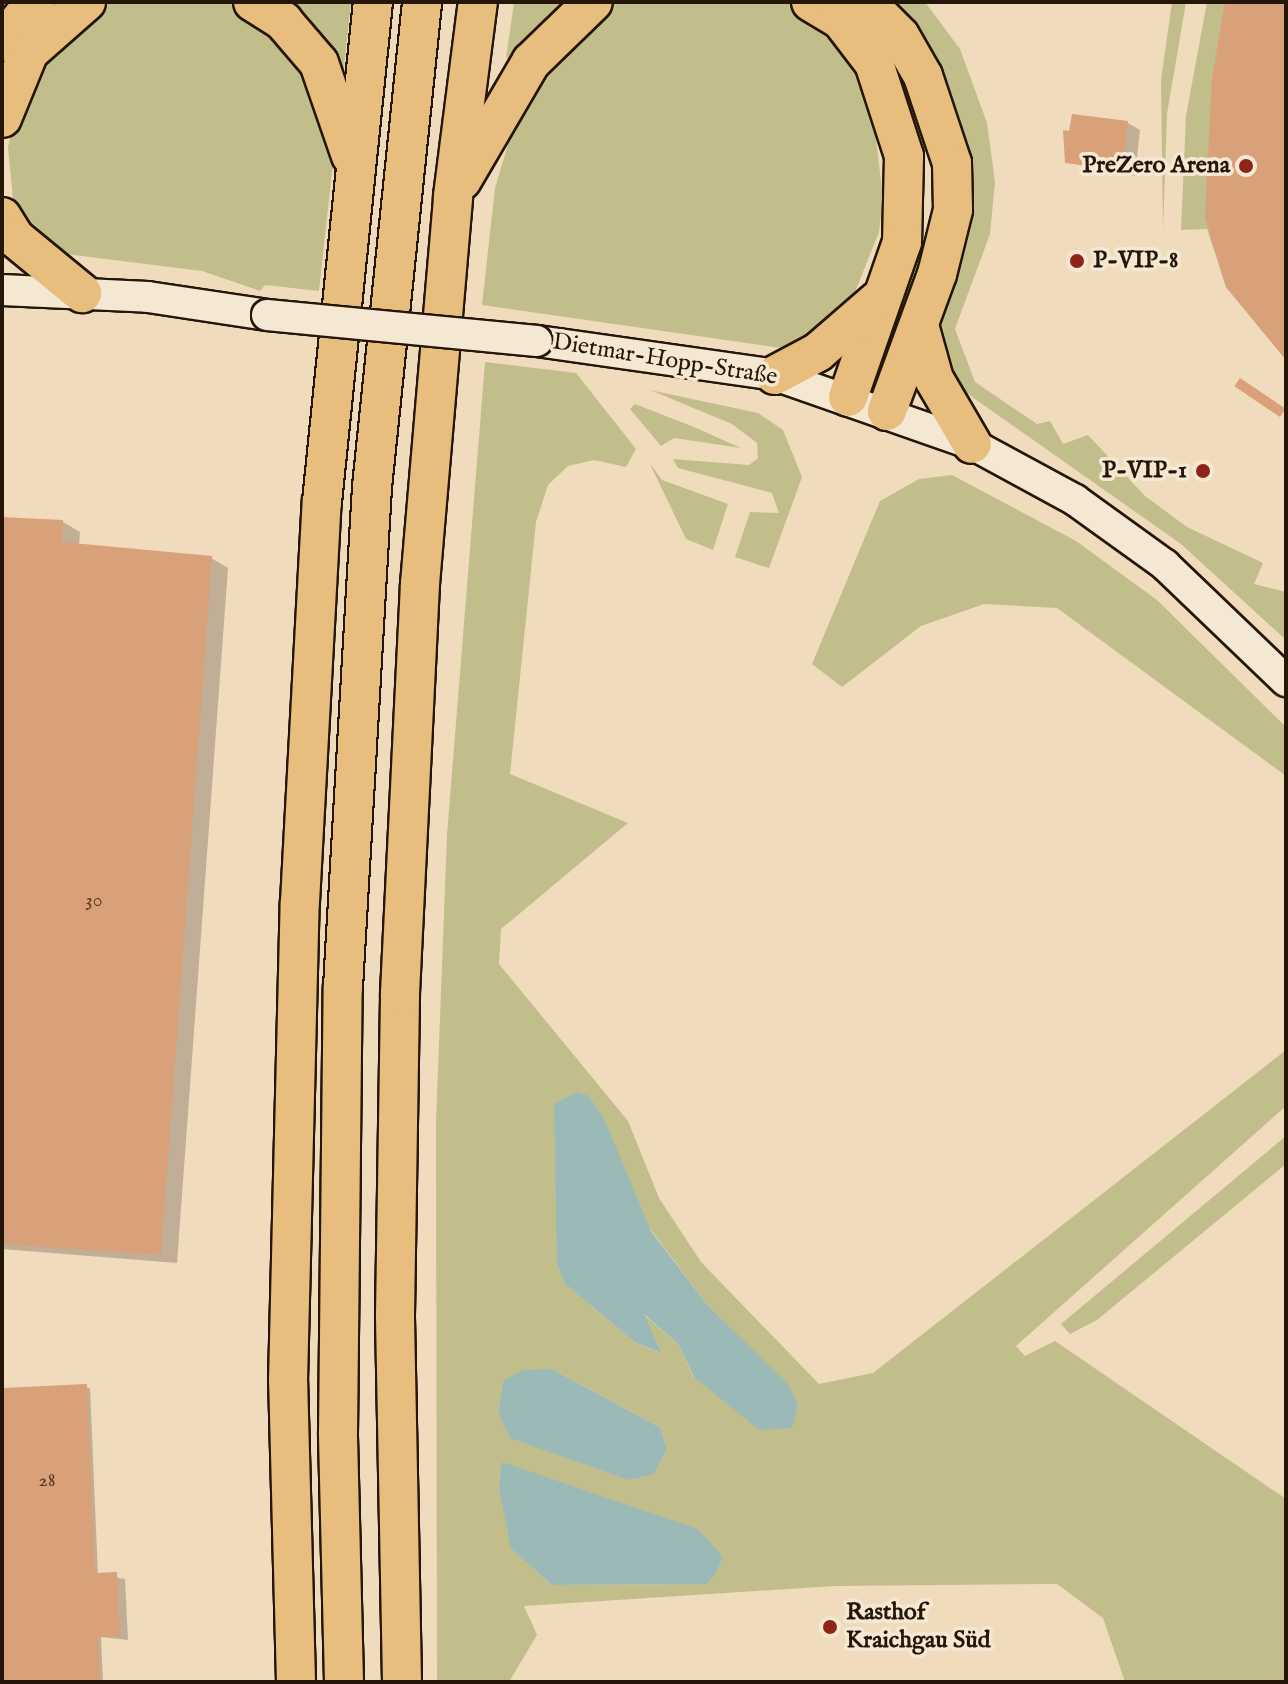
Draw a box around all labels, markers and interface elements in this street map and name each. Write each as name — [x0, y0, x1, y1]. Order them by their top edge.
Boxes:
place label: PreZero Arena — [1082, 152, 1230, 180]
marker: PreZero Arena — [1237, 157, 1255, 175]
place label: P-VIP-8 — [1093, 247, 1178, 275]
marker: P-VIP-8 — [1068, 252, 1086, 270]
street label: Dietmar-Hopp-Straße — [551, 328, 779, 392]
place label: P-VIP-1 — [1102, 457, 1187, 485]
marker: P-VIP-1 — [1194, 462, 1212, 480]
house number: 30 — [85, 888, 103, 912]
house number: 28 — [38, 1468, 56, 1492]
place label: Rasthof Kraichgau Süd — [846, 1599, 991, 1655]
marker: Rasthof Kraichgau Süd — [821, 1618, 839, 1636]

